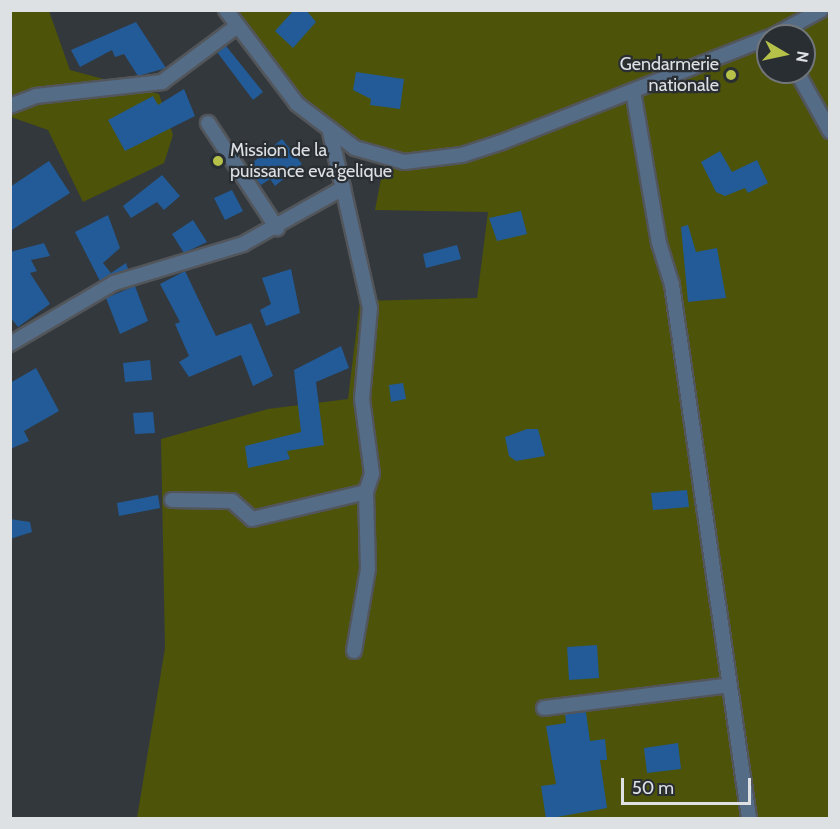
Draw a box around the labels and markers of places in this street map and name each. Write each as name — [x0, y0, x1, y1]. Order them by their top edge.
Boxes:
place label: Gendarmerie nationale — [620, 54, 719, 97]
marker: Gendarmerie nationale — [724, 68, 738, 82]
place label: Mission de la puissance eva'gelique — [230, 140, 392, 182]
marker: Mission de la puissance eva'gelique — [211, 154, 225, 168]

